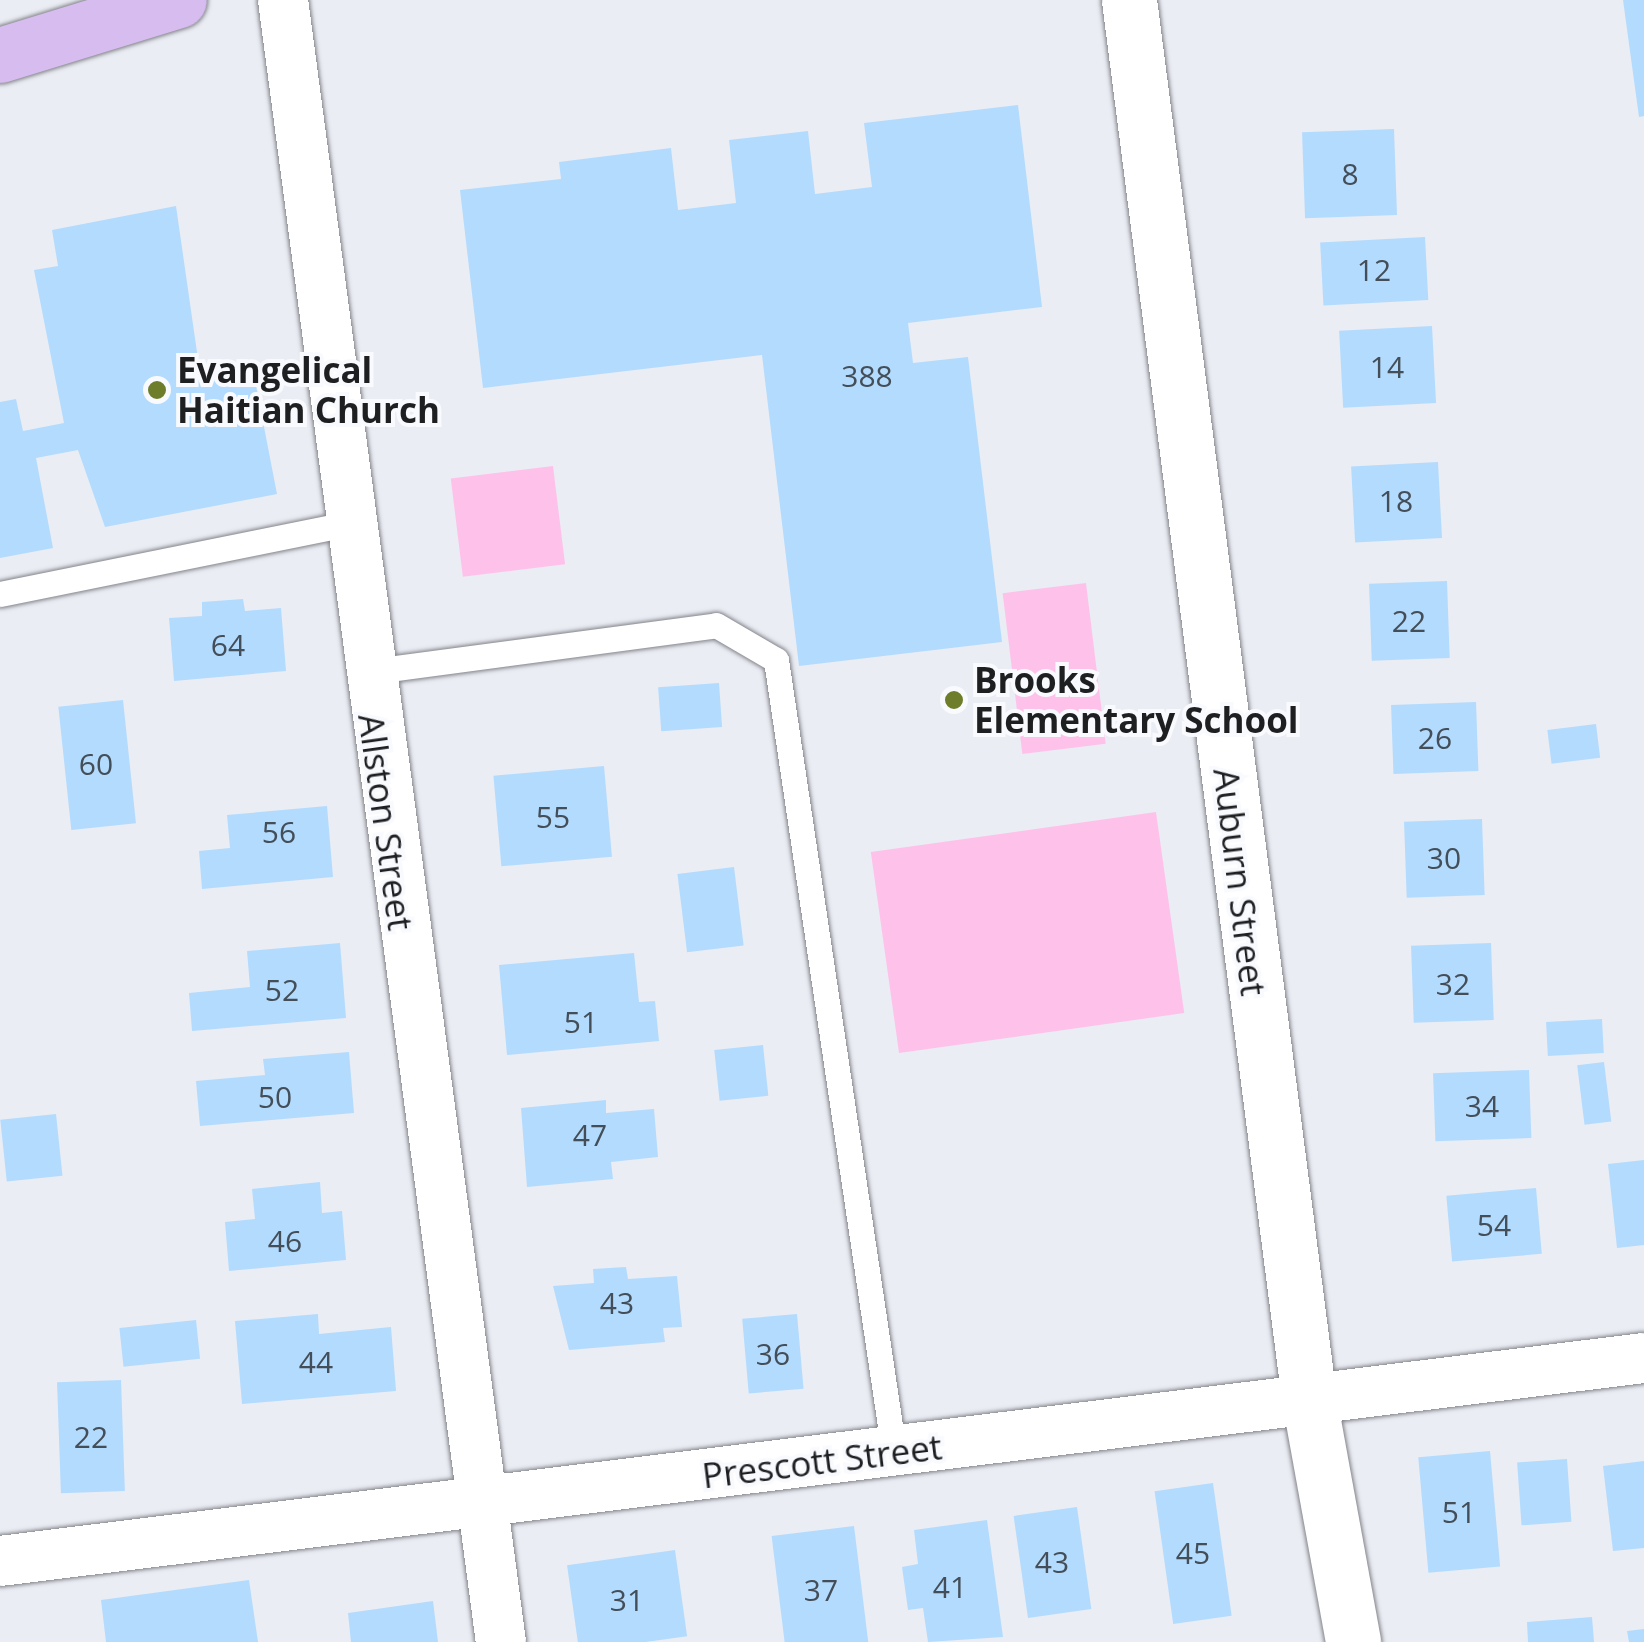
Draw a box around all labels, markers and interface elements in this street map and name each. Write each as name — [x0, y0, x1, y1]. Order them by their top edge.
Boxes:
house number: 8 — [1341, 156, 1359, 192]
house number: 12 — [1357, 252, 1391, 288]
place label: Evangelical Haitian Church — [177, 349, 440, 431]
house number: 14 — [1370, 349, 1404, 385]
house number: 388 — [841, 358, 893, 394]
marker: Evangelical Haitian Church — [146, 379, 168, 401]
house number: 18 — [1379, 483, 1413, 519]
house number: 22 — [1392, 603, 1426, 639]
house number: 64 — [211, 627, 245, 663]
place label: Brooks Elementary School — [974, 659, 1299, 741]
marker: Brooks Elementary School — [943, 689, 965, 711]
street label: Allston Street — [350, 711, 422, 933]
house number: 26 — [1418, 720, 1452, 756]
house number: 60 — [79, 746, 113, 782]
street label: Auburn Street — [1205, 766, 1275, 998]
house number: 55 — [536, 799, 570, 835]
house number: 56 — [262, 814, 296, 850]
house number: 30 — [1427, 840, 1461, 876]
house number: 32 — [1436, 966, 1470, 1002]
house number: 52 — [265, 972, 299, 1008]
house number: 51 — [564, 1004, 598, 1040]
house number: 50 — [258, 1079, 292, 1115]
house number: 34 — [1465, 1088, 1499, 1124]
house number: 47 — [573, 1117, 607, 1153]
house number: 54 — [1477, 1207, 1511, 1243]
house number: 46 — [268, 1223, 302, 1259]
house number: 43 — [600, 1285, 634, 1321]
house number: 36 — [756, 1336, 790, 1372]
house number: 44 — [299, 1344, 333, 1380]
house number: 22 — [74, 1419, 108, 1455]
street label: Prescott Street — [700, 1425, 944, 1497]
house number: 51 — [1442, 1494, 1476, 1530]
house number: 45 — [1176, 1535, 1210, 1571]
house number: 43 — [1035, 1544, 1069, 1580]
house number: 41 — [933, 1569, 967, 1605]
house number: 37 — [804, 1572, 838, 1608]
house number: 31 — [610, 1582, 644, 1618]

